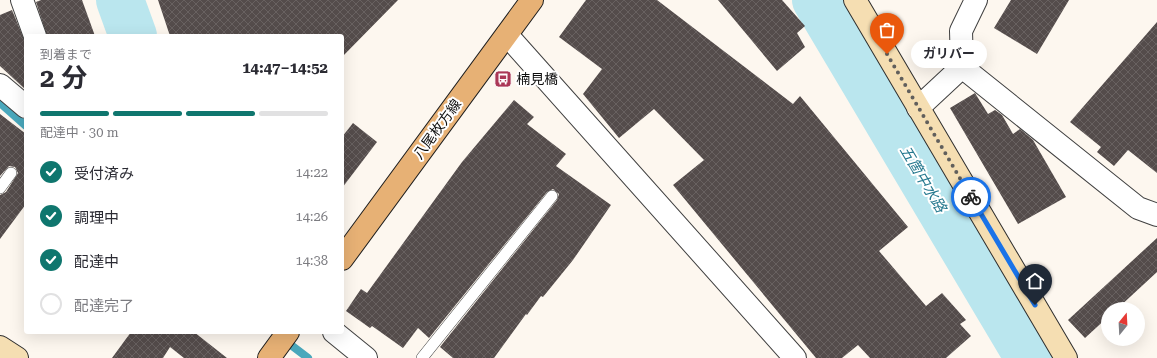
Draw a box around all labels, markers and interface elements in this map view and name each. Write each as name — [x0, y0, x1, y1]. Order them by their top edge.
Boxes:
pin — [870, 13, 904, 54]
icon: bag — [876, 19, 898, 41]
callout: ガリバー — [911, 40, 987, 68]
text: ガリバー — [923, 46, 975, 61]
text: 到着まで — [40, 47, 92, 62]
text: 14:47–14:52 — [242, 59, 328, 77]
text: 2 分 — [40, 63, 87, 93]
bus stop icon: 楠見橋 — [493, 69, 513, 89]
place label: 楠見橋 — [516, 71, 558, 87]
street label: 八尾枚方線 — [410, 96, 464, 162]
text: 配達中 · 30 m — [40, 125, 119, 140]
water label: 五箇中水路 — [896, 142, 951, 217]
icon: check — [40, 161, 62, 183]
text: 受付済み — [74, 165, 134, 183]
text: 14:22 — [296, 165, 328, 180]
courier — [951, 177, 991, 217]
icon: bike — [960, 186, 982, 208]
icon: check — [40, 205, 62, 227]
text: 調理中 — [74, 209, 119, 227]
text: 14:26 — [296, 209, 328, 224]
icon: check — [40, 249, 62, 271]
text: 配達中 — [74, 253, 119, 271]
text: 14:38 — [296, 253, 328, 268]
pin — [1018, 264, 1052, 305]
icon: home — [1024, 270, 1046, 292]
text: 配達完了 — [74, 297, 134, 315]
north arrow — [1101, 302, 1145, 346]
map controls — [1101, 302, 1145, 346]

